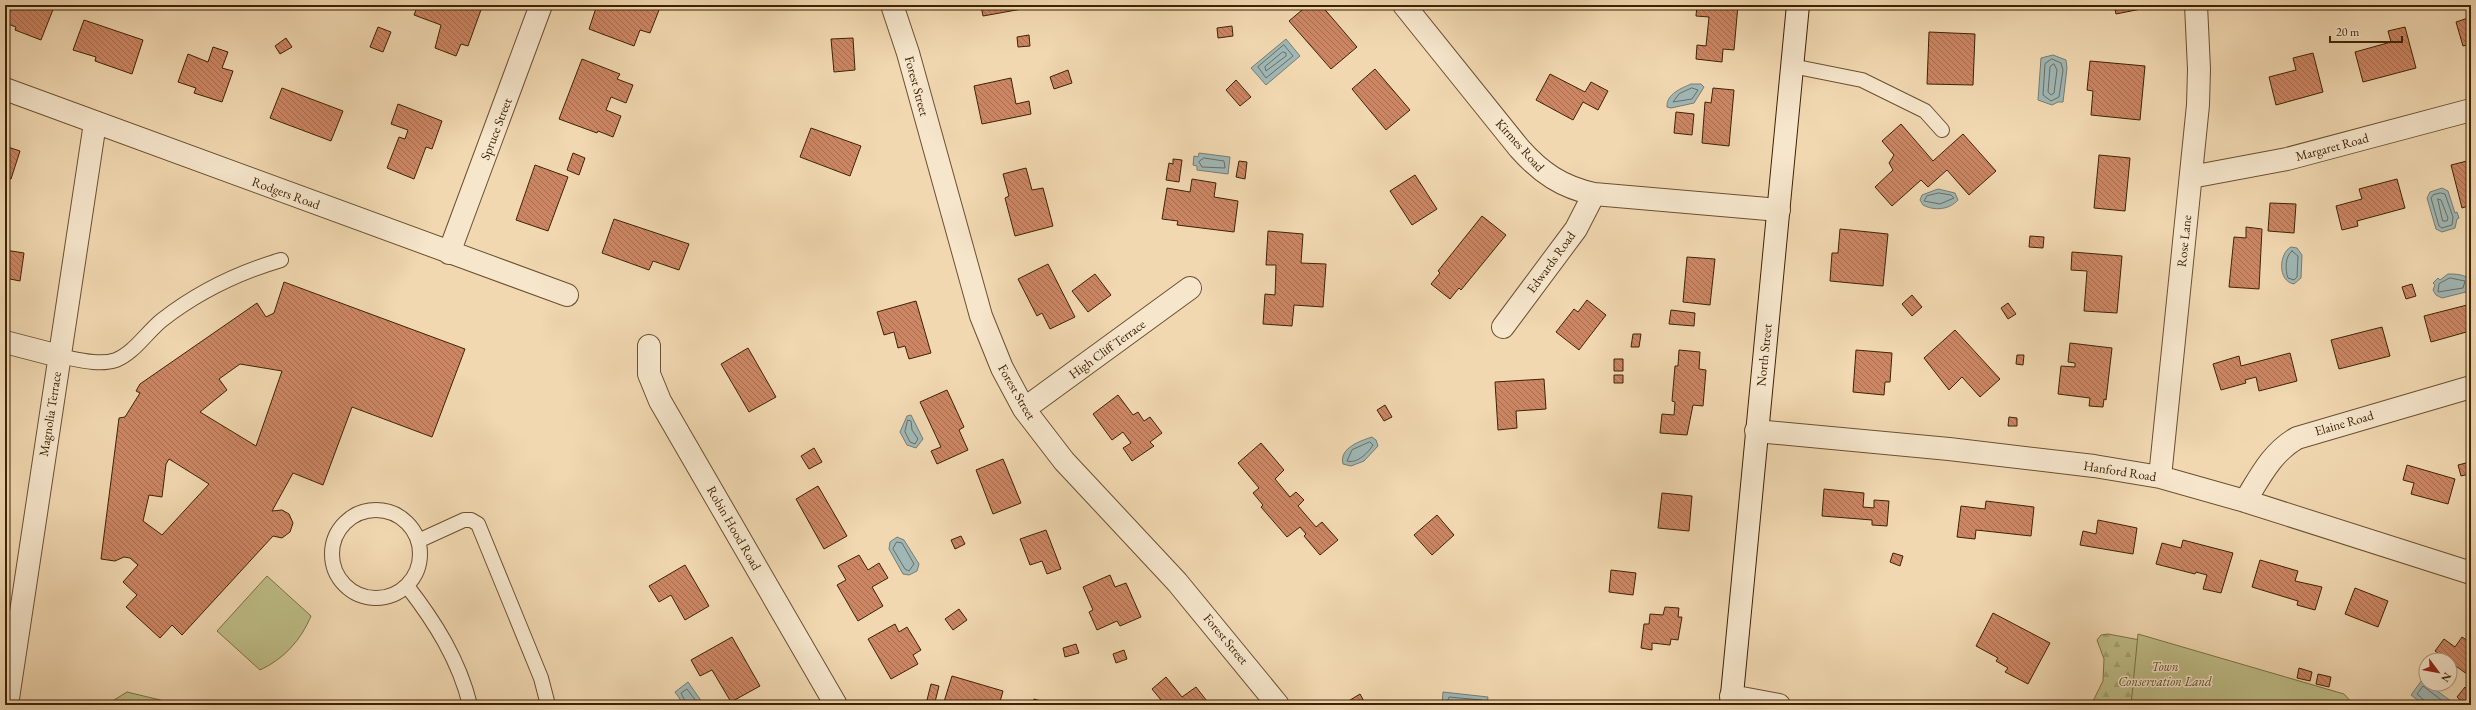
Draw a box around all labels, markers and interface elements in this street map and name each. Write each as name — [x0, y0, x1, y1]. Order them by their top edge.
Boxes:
scale bar — [2330, 18, 2402, 44]
text: 20 m — [2336, 24, 2360, 40]
street label: Forest Street — [901, 54, 933, 118]
street label: Spruce Street — [476, 95, 516, 163]
street label: Kirmes Road — [1492, 115, 1549, 175]
street label: Margaret Road — [2294, 129, 2371, 165]
street label: Rodgers Road — [250, 173, 323, 213]
street label: Rose Lane — [2173, 214, 2195, 268]
street label: Edwards Road — [1523, 227, 1579, 296]
street label: High Cliff Terrace — [1065, 315, 1149, 383]
street label: North Street — [1752, 323, 1776, 387]
street label: Forest Street — [994, 361, 1040, 423]
street label: Magnolia Terrace — [35, 370, 65, 458]
street label: Elaine Road — [2313, 406, 2376, 440]
street label: Hanford Road — [2082, 457, 2158, 485]
street label: Robin Hood Road — [703, 483, 765, 574]
street label: Forest Street — [1200, 610, 1252, 668]
north arrow — [2418, 652, 2458, 692]
park label: Town Conservation Land — [2118, 658, 2212, 690]
text: N — [2438, 670, 2455, 685]

